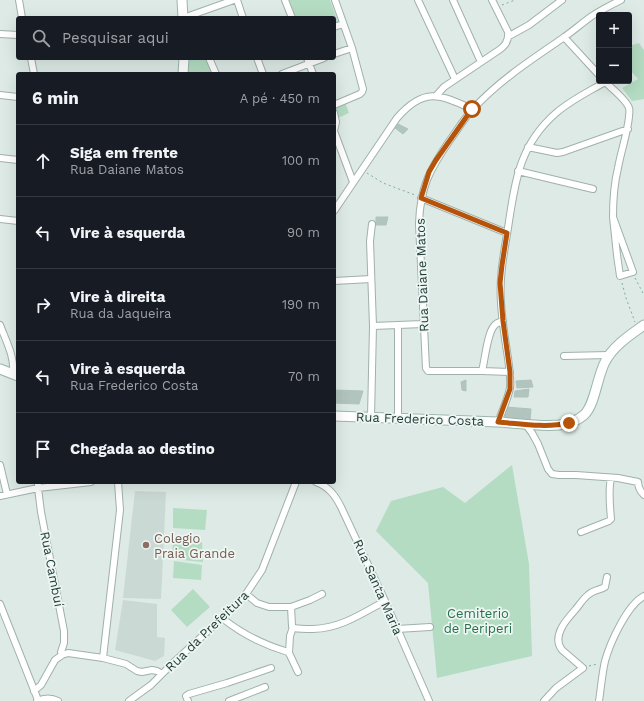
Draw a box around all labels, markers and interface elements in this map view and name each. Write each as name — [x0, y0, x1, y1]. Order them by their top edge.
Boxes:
map controls — [596, 12, 632, 84]
button: + — [596, 12, 632, 48]
search box — [16, 16, 336, 60]
icon: search — [30, 27, 52, 49]
text: Pesquisar aqui — [62, 29, 169, 47]
button: − — [596, 48, 632, 84]
text: 6 min — [32, 88, 79, 108]
text: A pé · 450 m — [240, 91, 320, 106]
route start — [463, 100, 481, 118]
text: Siga em frente — [70, 144, 178, 162]
icon: ahead — [32, 150, 54, 172]
text: 100 m — [282, 153, 320, 168]
text: Rua Daiane Matos — [70, 162, 184, 177]
street label: Rua Daiane Matos — [413, 218, 431, 332]
icon: left — [32, 222, 54, 244]
text: Vire à esquerda — [70, 224, 185, 242]
text: 90 m — [287, 225, 320, 240]
text: Vire à direita — [70, 288, 165, 306]
icon: right — [32, 294, 54, 316]
text: 190 m — [282, 297, 320, 312]
text: Rua da Jaqueira — [70, 306, 171, 321]
text: Vire à esquerda — [70, 360, 185, 378]
icon: left — [32, 366, 54, 388]
text: 70 m — [288, 369, 320, 384]
text: Rua Frederico Costa — [70, 378, 198, 393]
street label: Rua Frederico Costa — [356, 409, 485, 429]
route end — [560, 414, 578, 432]
icon: arrive — [32, 438, 54, 460]
text: Chegada ao destino — [70, 440, 215, 458]
street label: Rua Cambuí — [37, 530, 67, 608]
place label: Colegio Praia Grande — [154, 531, 235, 561]
street label: Rua Santa Maria — [350, 537, 406, 638]
marker: Colegio Praia Grande — [141, 540, 151, 550]
street label: Rua da Prefeitura — [162, 587, 252, 675]
park label: Cemiterio de Periperi — [444, 606, 512, 636]

